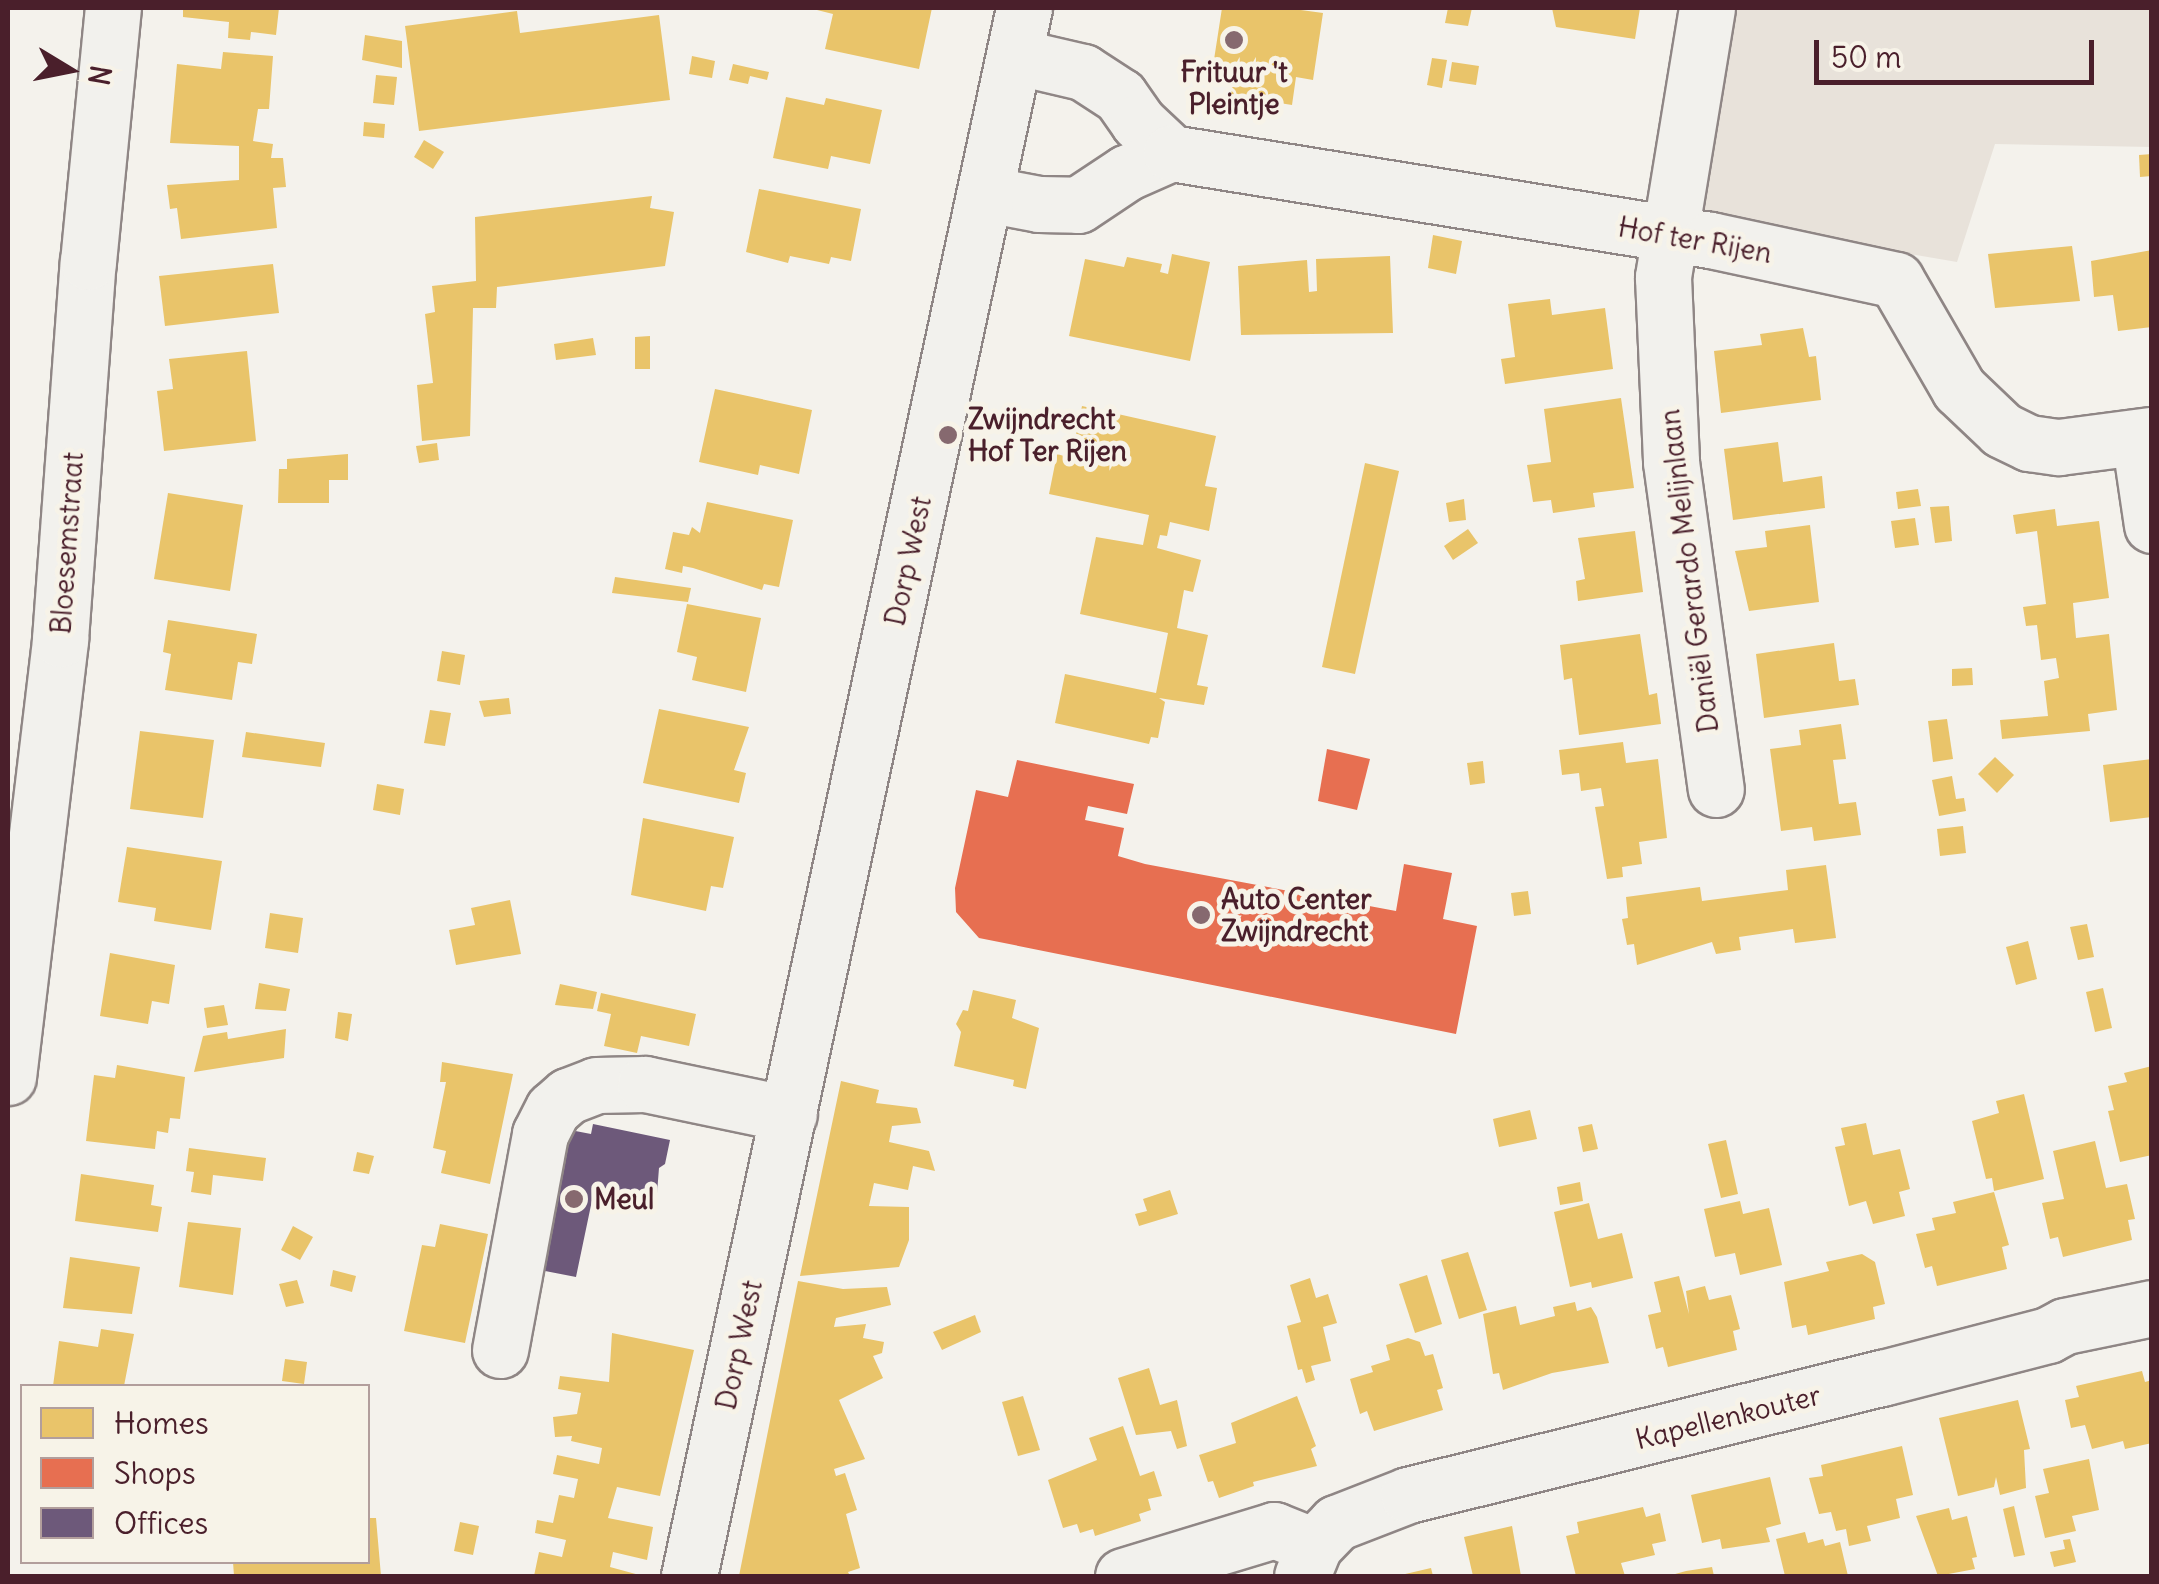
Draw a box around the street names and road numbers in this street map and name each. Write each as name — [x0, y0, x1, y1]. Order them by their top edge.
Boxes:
street label: Hof ter Rijen — [1616, 210, 1774, 270]
street label: Daniël Gerardo Melijnlaan — [1652, 407, 1726, 735]
street label: Bloesemstraat — [44, 451, 90, 635]
street label: Dorp West — [878, 493, 938, 629]
street label: Dorp West — [709, 1277, 769, 1413]
street label: Kapellenkouter — [1632, 1378, 1824, 1456]

